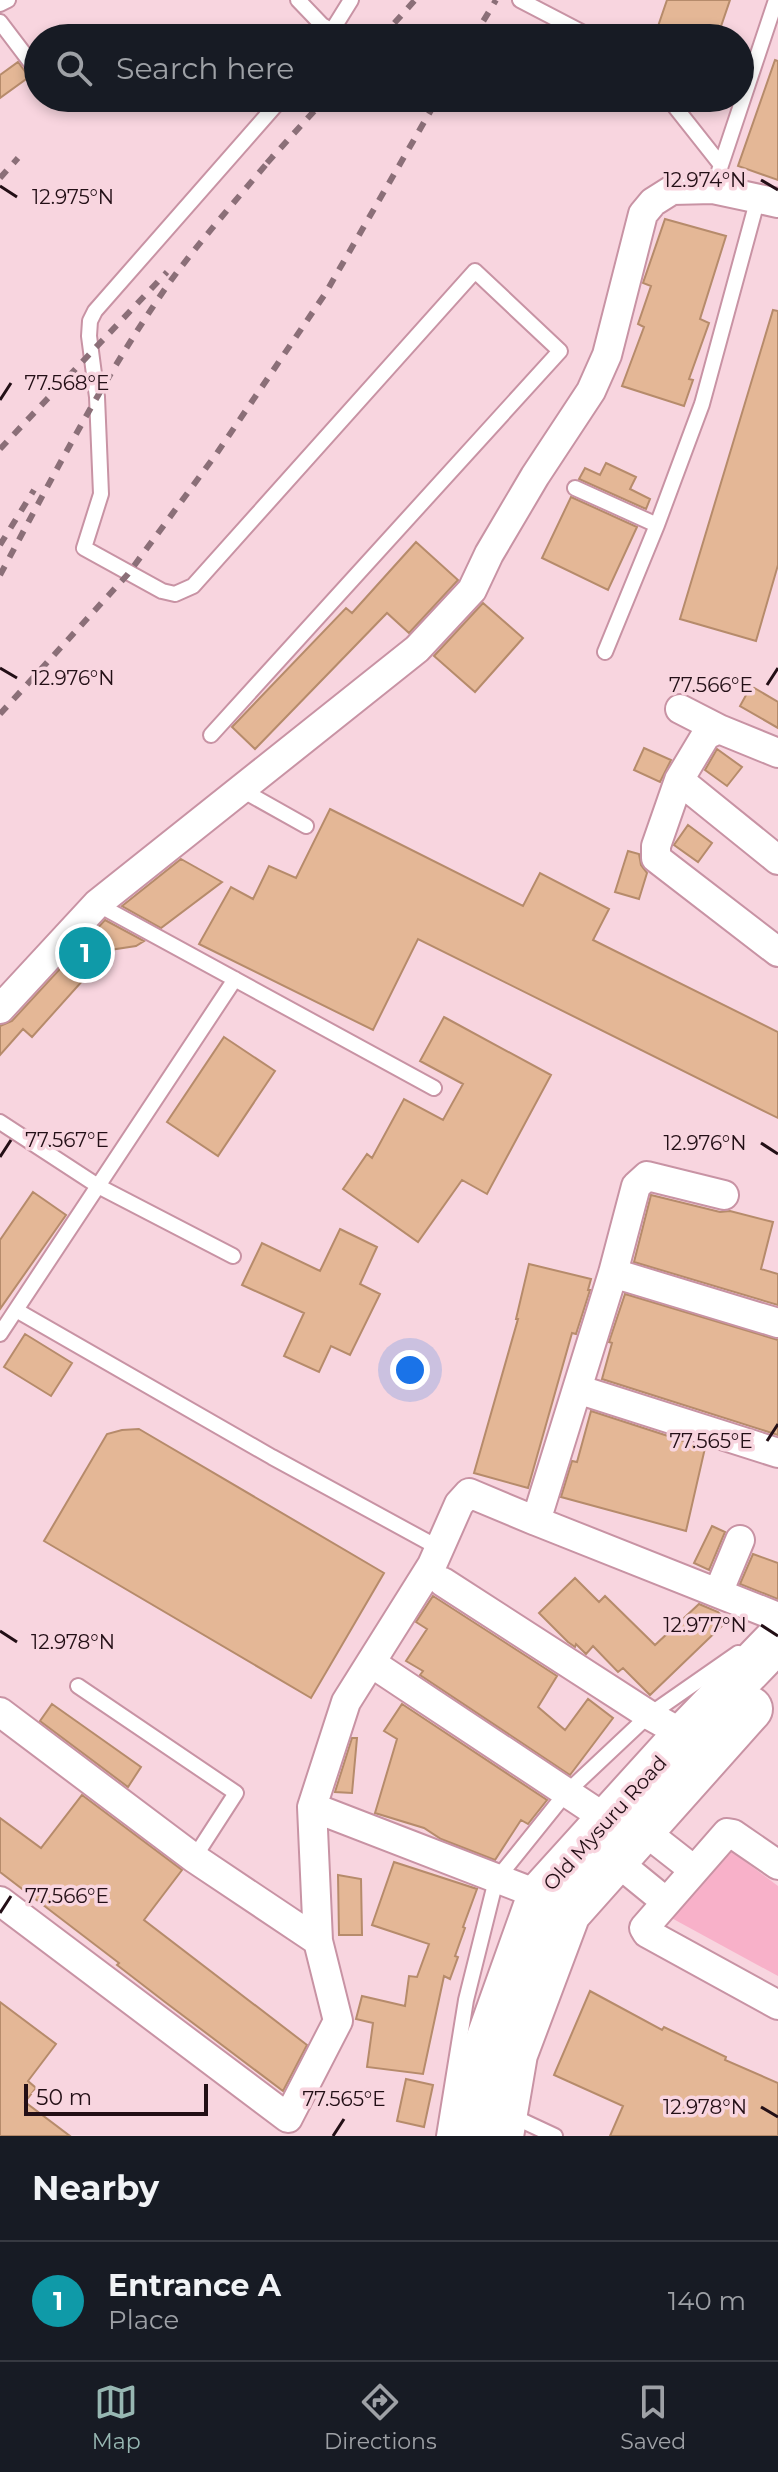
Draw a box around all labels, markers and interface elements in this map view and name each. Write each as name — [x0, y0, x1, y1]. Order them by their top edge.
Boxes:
search box — [24, 24, 754, 112]
icon: search — [52, 46, 96, 90]
text: Search here — [116, 50, 294, 87]
text: 12.974°N — [664, 168, 746, 192]
text: 12.975°N — [32, 185, 114, 209]
text: 77.568°E — [25, 371, 109, 395]
text: 12.976°N — [32, 666, 114, 690]
text: 77.566°E — [669, 673, 753, 697]
pin: 1 — [59, 923, 111, 983]
text: 77.567°E — [25, 1128, 109, 1152]
text: 12.976°N — [664, 1131, 746, 1155]
your location — [390, 1350, 430, 1390]
text: 77.565°E — [669, 1429, 753, 1453]
text: 12.977°N — [663, 1613, 747, 1637]
text: 12.978°N — [31, 1630, 115, 1654]
street label: Old Mysuru Road — [538, 1751, 672, 1895]
text: 77.566°E — [25, 1884, 109, 1908]
scale bar — [24, 2080, 208, 2116]
text: 50 m — [36, 2084, 92, 2111]
text: 77.565°E — [302, 2087, 386, 2111]
text: 12.978°N — [663, 2095, 747, 2119]
text: Nearby — [32, 2167, 159, 2209]
text: Entrance A — [108, 2267, 281, 2304]
text: 1 — [53, 2285, 63, 2317]
text: 140 m — [668, 2285, 746, 2317]
text: Place — [108, 2304, 179, 2336]
tab: Map — [92, 2380, 141, 2455]
tab: Directions — [324, 2380, 437, 2455]
tab: Saved — [620, 2380, 686, 2455]

